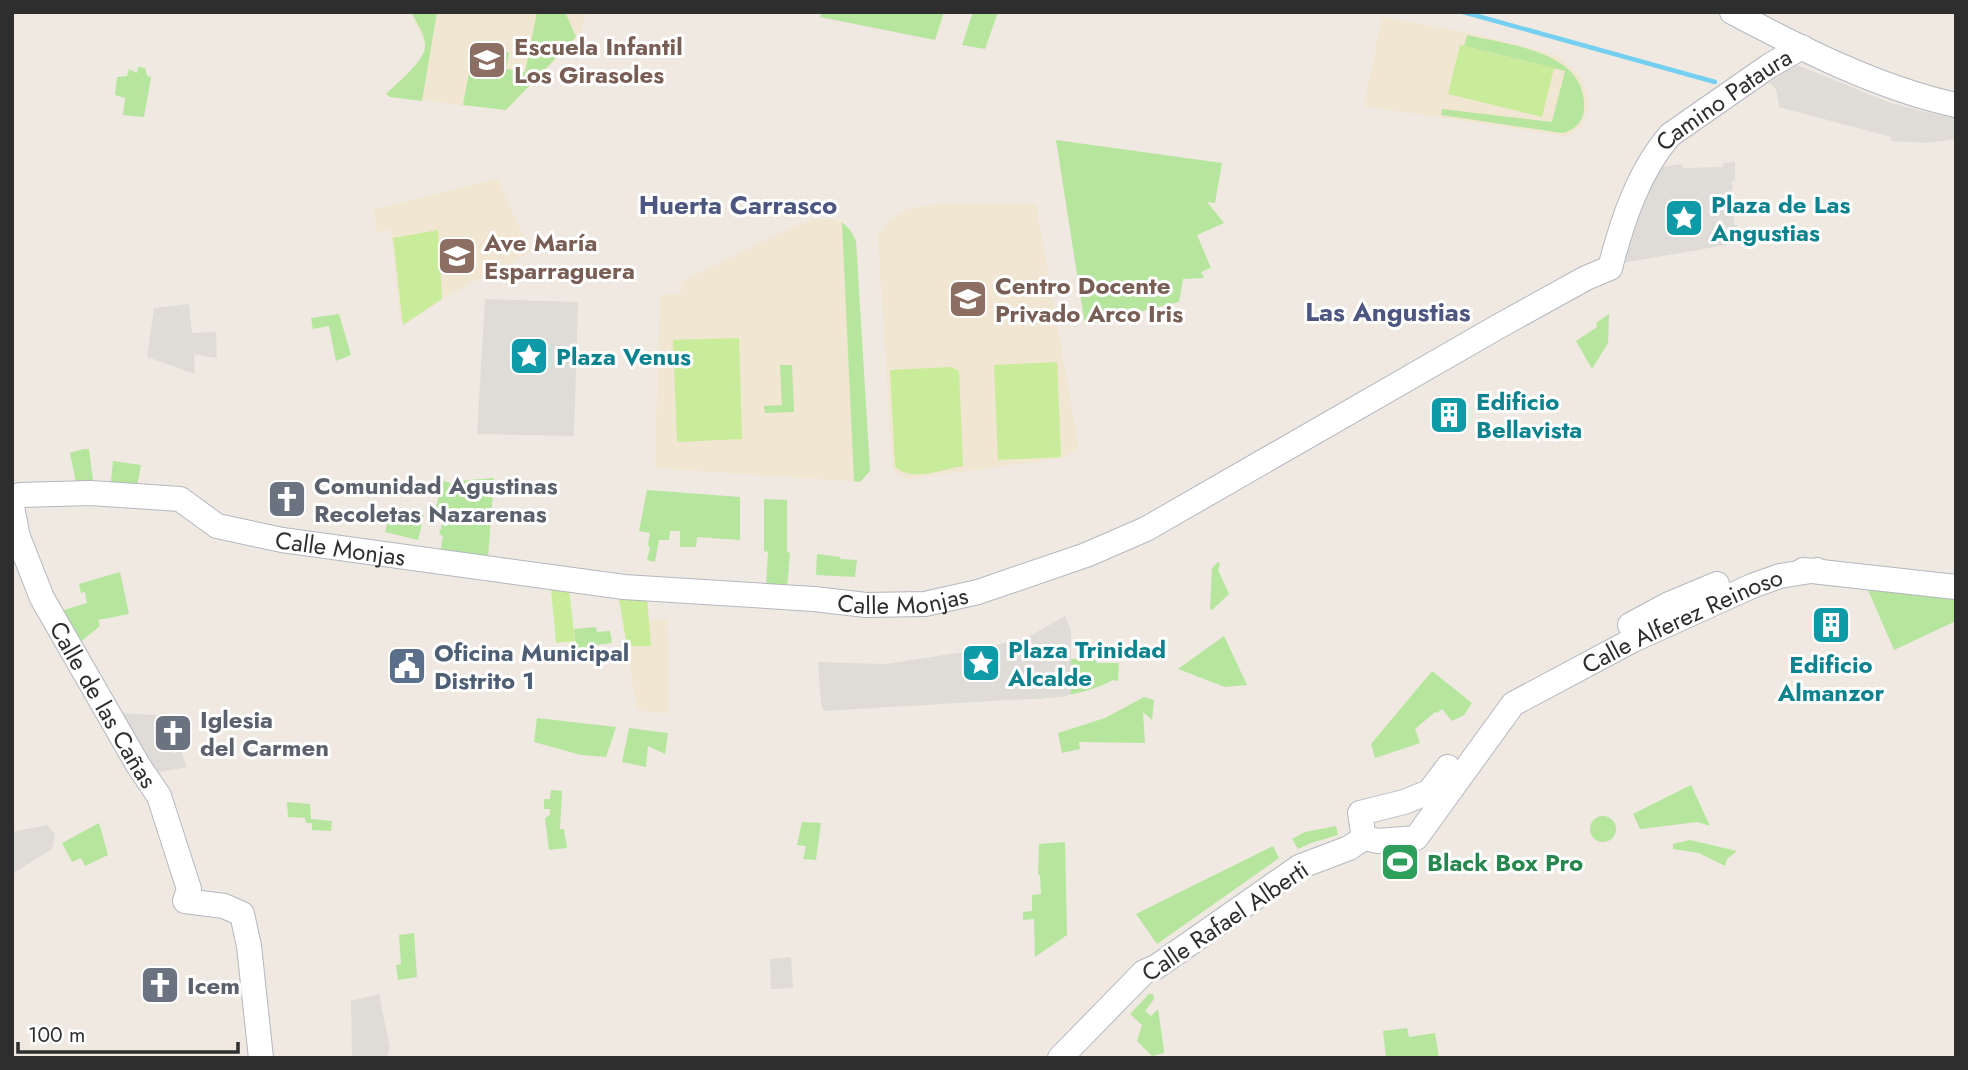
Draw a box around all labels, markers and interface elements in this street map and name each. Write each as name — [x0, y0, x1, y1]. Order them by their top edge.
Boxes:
place label: Escuela Infantil Los Girasoles — [514, 29, 683, 92]
school or university icon: Escuela Infantil Los Girasoles — [466, 39, 508, 81]
street label: Camino Pataura — [1647, 39, 1798, 158]
district label: Huerta Carrasco — [639, 186, 837, 224]
place label: Plaza de Las Angustias — [1710, 187, 1850, 250]
place icon: Plaza de Las Angustias — [1663, 197, 1705, 239]
place label: Ave María Esparraguera — [483, 225, 635, 288]
school or university icon: Ave María Esparraguera — [436, 235, 478, 277]
place label: Centro Docente Privado Arco Iris — [995, 268, 1183, 331]
school or university icon: Centro Docente Privado Arco Iris — [947, 278, 989, 320]
district label: Las Angustias — [1305, 293, 1471, 331]
place icon: Plaza Venus — [508, 335, 550, 377]
place label: Plaza Venus — [556, 339, 691, 374]
place label: Edificio Bellavista — [1476, 384, 1582, 447]
building icon: Edificio Bellavista — [1428, 394, 1470, 436]
place label: Comunidad Agustinas Recoletas Nazarenas — [314, 468, 558, 531]
church icon: Comunidad Agustinas Recoletas Nazarenas — [266, 478, 308, 520]
street label: Calle Monjas — [273, 522, 408, 574]
street label: Calle Alferez Reinoso — [1575, 559, 1787, 682]
street label: Calle Monjas — [836, 577, 971, 623]
building icon: Edificio Almanzor — [1810, 604, 1852, 646]
street label: Calle de las Cañas — [41, 614, 166, 795]
place label: Plaza Trinidad Alcalde — [1007, 632, 1166, 695]
place label: Oficina Municipal Distrito 1 — [434, 635, 629, 698]
place icon: Plaza Trinidad Alcalde — [960, 642, 1002, 684]
public building icon: Oficina Municipal Distrito 1 — [386, 645, 428, 687]
place label: Edificio Almanzor — [1777, 647, 1884, 710]
place label: Iglesia del Carmen — [200, 702, 329, 765]
church icon: Iglesia del Carmen — [152, 712, 194, 754]
sports icon: Black Box Pro — [1379, 841, 1421, 883]
place label: Black Box Pro — [1427, 845, 1583, 880]
street label: Calle Rafael Alberti — [1135, 852, 1315, 990]
church icon: Icem — [139, 964, 181, 1006]
place label: Icem — [187, 968, 240, 1003]
scale bar — [18, 1010, 238, 1054]
text: 100 m — [28, 1020, 85, 1050]

